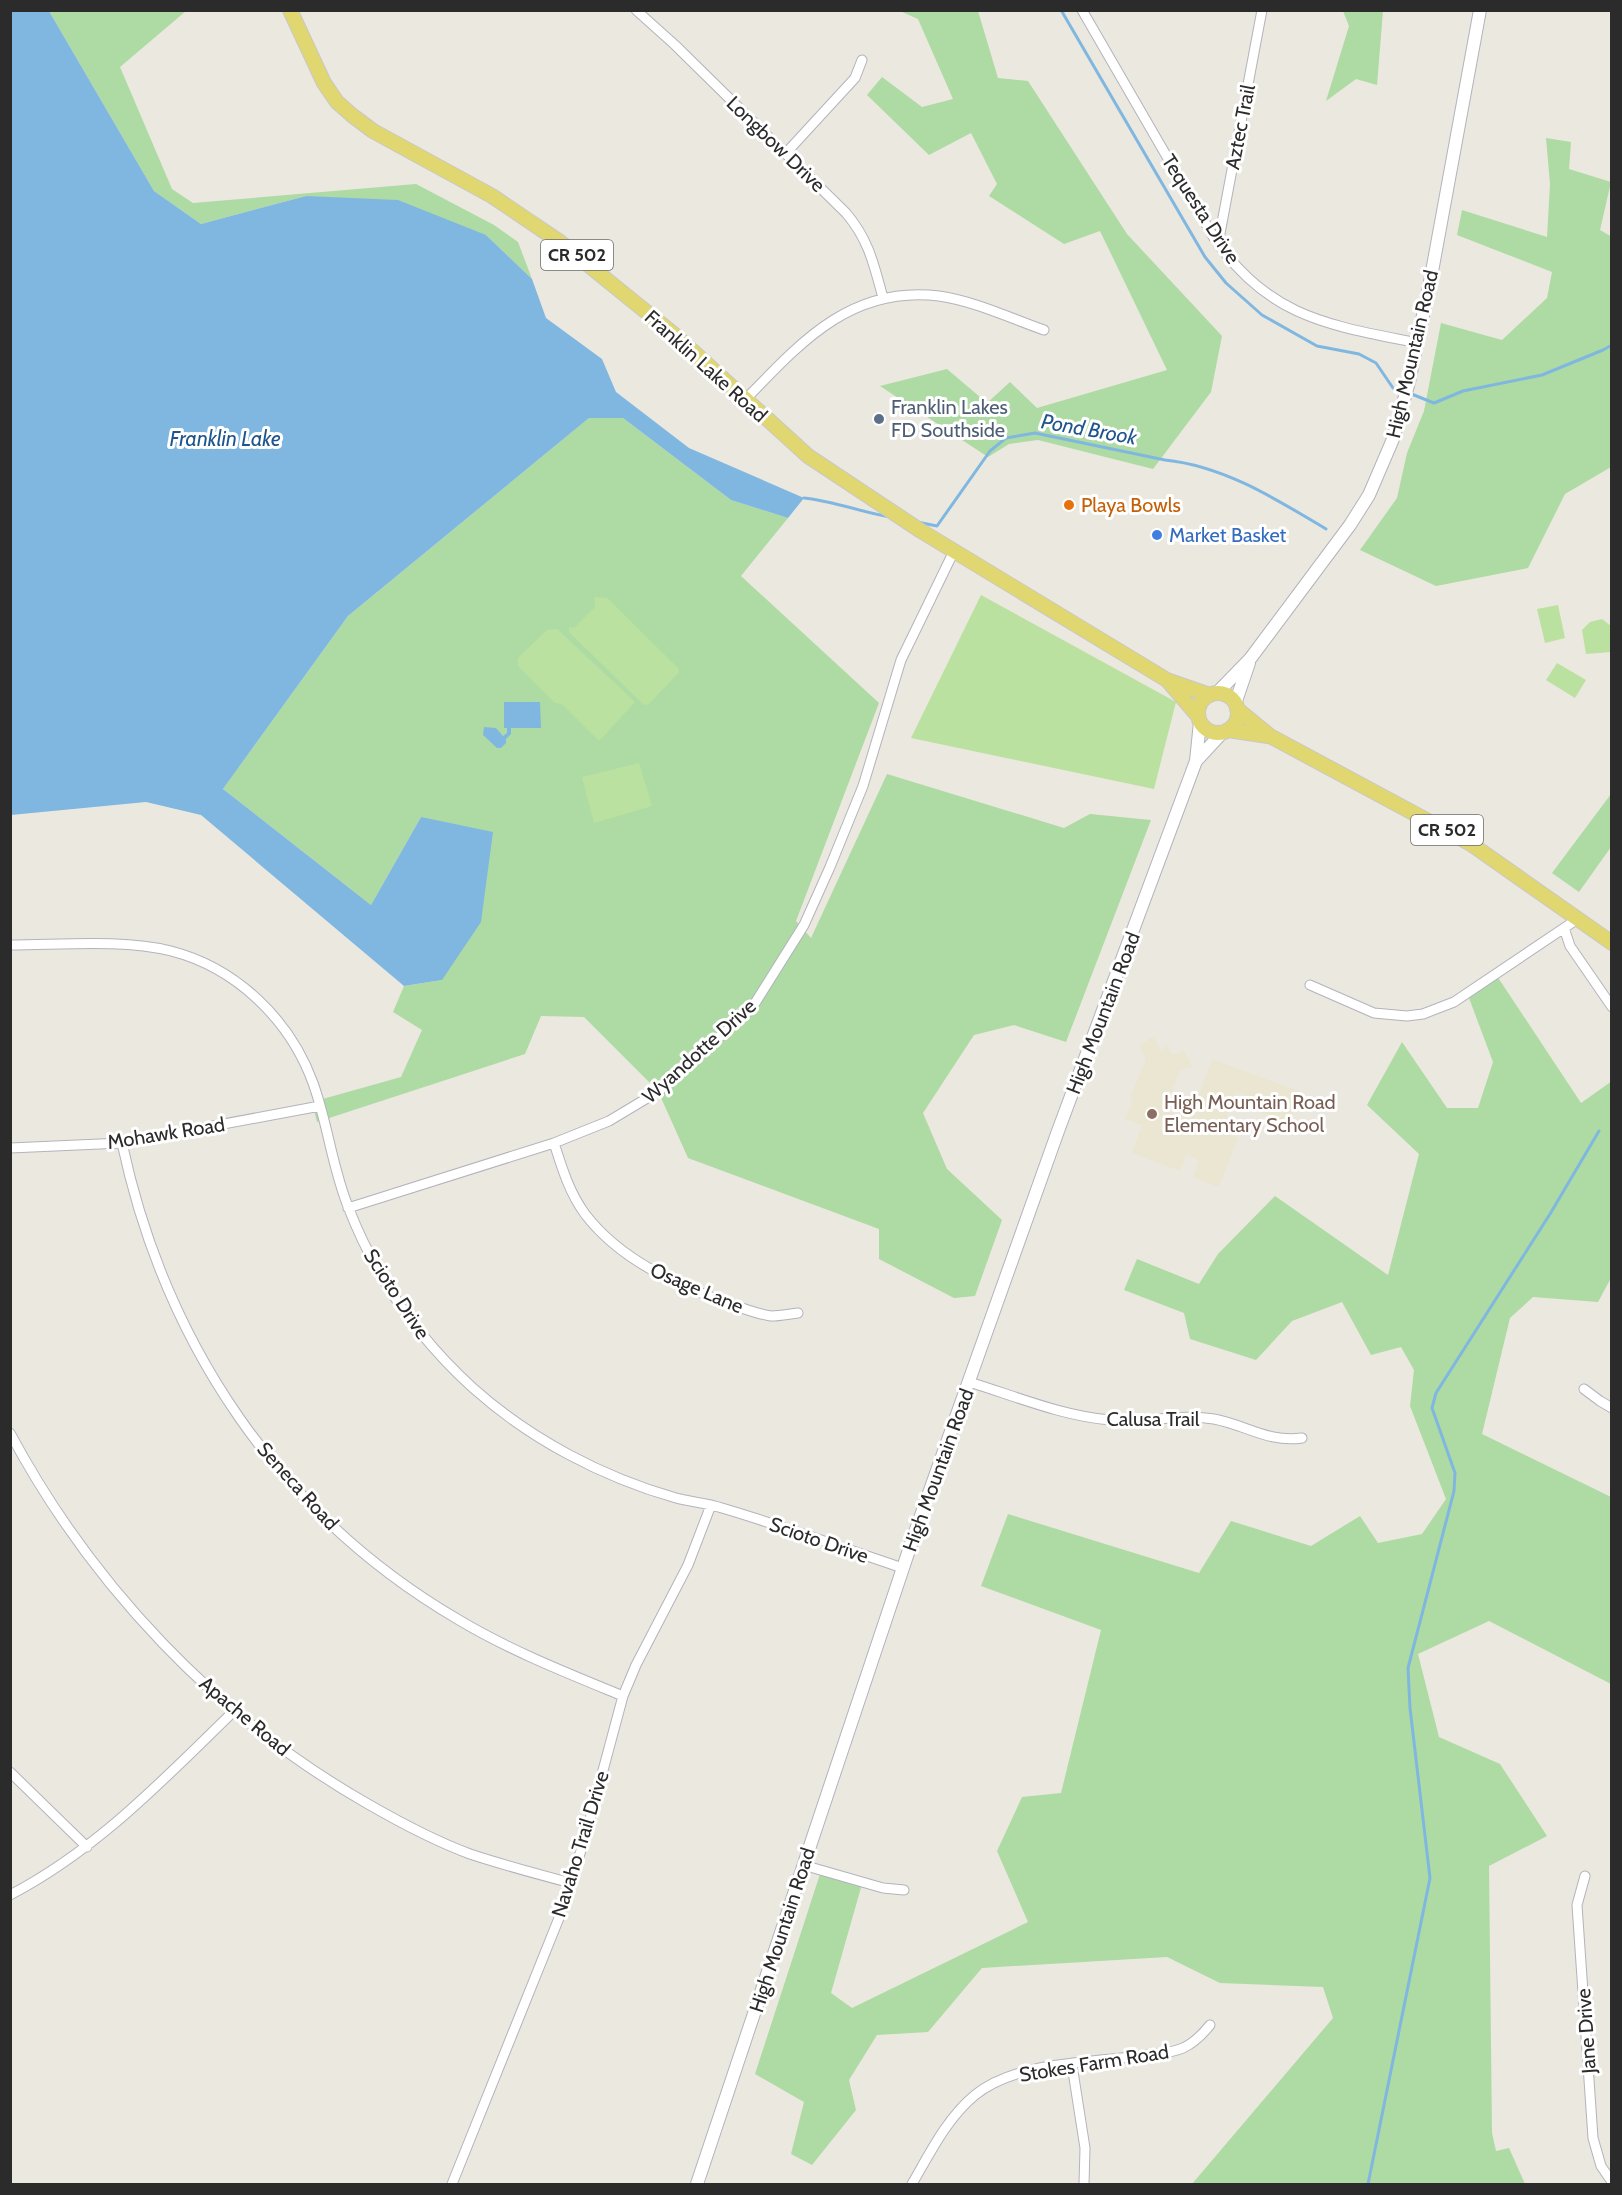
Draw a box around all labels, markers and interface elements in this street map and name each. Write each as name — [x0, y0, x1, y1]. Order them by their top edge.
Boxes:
street label: Aztec Trail — [1220, 82, 1260, 171]
street label: Longbow Drive — [722, 91, 830, 197]
street label: Tequesta Drive — [1157, 150, 1245, 268]
road number: CR 502 — [541, 240, 613, 270]
street label: High Mountain Road — [1381, 268, 1443, 440]
street label: Franklin Lake Road — [640, 305, 772, 427]
place label: Franklin Lakes FD Southside — [891, 395, 1008, 442]
water label: Pond Brook — [1039, 408, 1140, 450]
marker: Franklin Lakes FD Southside — [872, 412, 886, 426]
water label: Franklin Lake — [169, 426, 281, 451]
place label: Playa Bowls — [1081, 493, 1181, 517]
marker: Playa Bowls — [1062, 498, 1076, 512]
place label: Market Basket — [1169, 523, 1287, 547]
marker: Market Basket — [1150, 528, 1164, 542]
road number: CR 502 — [1411, 815, 1483, 845]
street label: High Mountain Road — [1061, 929, 1145, 1097]
street label: Wyandotte Drive — [637, 994, 761, 1108]
place label: High Mountain Road Elementary School — [1164, 1090, 1336, 1137]
marker: High Mountain Road Elementary School — [1145, 1107, 1159, 1121]
street label: Mohawk Road — [106, 1112, 226, 1154]
street label: Scioto Drive — [359, 1244, 435, 1344]
street label: Osage Lane — [647, 1258, 747, 1318]
street label: High Mountain Road — [897, 1385, 979, 1555]
street label: Calusa Trail — [1106, 1407, 1200, 1431]
street label: Seneca Road — [252, 1437, 344, 1535]
street label: Scioto Drive — [766, 1512, 872, 1568]
street label: Apache Road — [195, 1671, 295, 1761]
street label: Navaho Trail Drive — [546, 1768, 614, 1920]
street label: High Mountain Road — [744, 1845, 820, 2015]
street label: Jane Drive — [1571, 1988, 1601, 2075]
street label: Stokes Farm Road — [1017, 2039, 1171, 2087]

